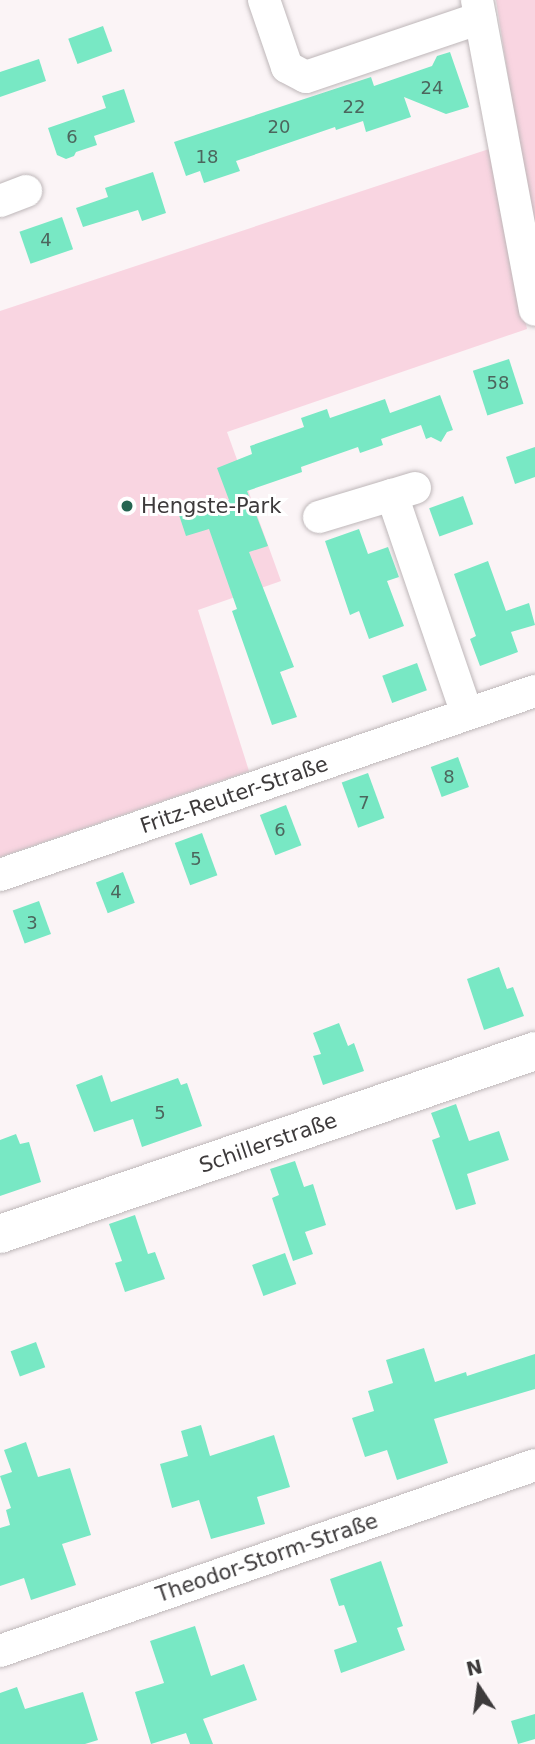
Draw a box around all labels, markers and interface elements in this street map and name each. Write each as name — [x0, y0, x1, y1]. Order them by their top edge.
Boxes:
house number: 24 — [421, 77, 443, 99]
house number: 22 — [343, 96, 365, 118]
house number: 20 — [268, 116, 290, 138]
house number: 6 — [66, 126, 78, 148]
house number: 18 — [196, 146, 218, 168]
house number: 4 — [40, 229, 52, 251]
house number: 58 — [487, 372, 509, 394]
place label: Hengste-Park — [141, 493, 281, 519]
marker: Hengste-Park — [119, 498, 135, 514]
street label: Fritz-Reuter-Straße — [137, 751, 331, 839]
house number: 8 — [443, 766, 455, 788]
house number: 7 — [358, 792, 370, 814]
house number: 6 — [274, 819, 286, 841]
house number: 5 — [190, 848, 202, 870]
house number: 4 — [110, 881, 122, 903]
house number: 3 — [26, 912, 38, 934]
house number: 5 — [154, 1102, 166, 1124]
street label: Schillerstraße — [196, 1108, 340, 1178]
street label: Theodor-Storm-Straße — [153, 1508, 381, 1608]
north arrow — [444, 1653, 514, 1723]
text: N — [464, 1655, 484, 1680]

